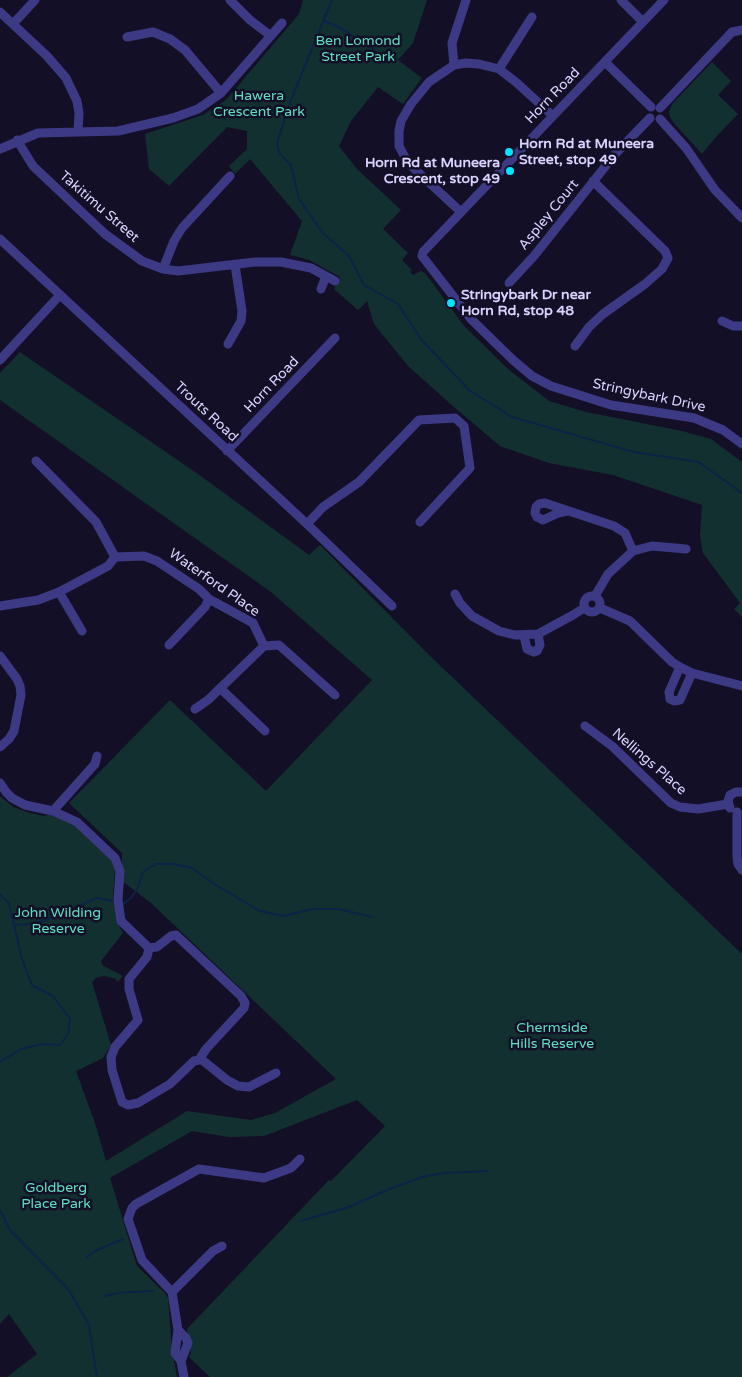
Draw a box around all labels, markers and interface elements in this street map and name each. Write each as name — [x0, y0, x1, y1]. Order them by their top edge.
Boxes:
park label: Ben Lomond Street Park — [315, 33, 401, 65]
street label: Horn Road — [522, 64, 584, 128]
park label: Hawera Crescent Park — [213, 88, 305, 120]
place label: Horn Rd at Muneera Street, stop 49 — [519, 136, 654, 168]
marker: Horn Rd at Muneera Street, stop 49 — [503, 146, 515, 158]
place label: Horn Rd at Muneera Crescent, stop 49 — [365, 155, 500, 188]
marker: Horn Rd at Muneera Crescent, stop 49 — [504, 165, 516, 177]
street label: Takitimu Street — [56, 168, 142, 246]
street label: Aspley Court — [515, 176, 583, 254]
place label: Stringybark Dr near Horn Rd, stop 48 — [461, 287, 591, 320]
marker: Stringybark Dr near Horn Rd, stop 48 — [445, 297, 457, 309]
street label: Horn Road — [241, 353, 303, 417]
street label: Stringybark Drive — [591, 376, 707, 416]
street label: Trouts Road — [171, 378, 241, 446]
street label: Waterford Place — [165, 545, 263, 621]
street label: Nellings Place — [608, 725, 690, 799]
park label: John Wilding Reserve — [15, 905, 101, 938]
park label: Chermside Hills Reserve — [510, 1020, 594, 1052]
park label: Goldberg Place Park — [21, 1180, 91, 1212]

